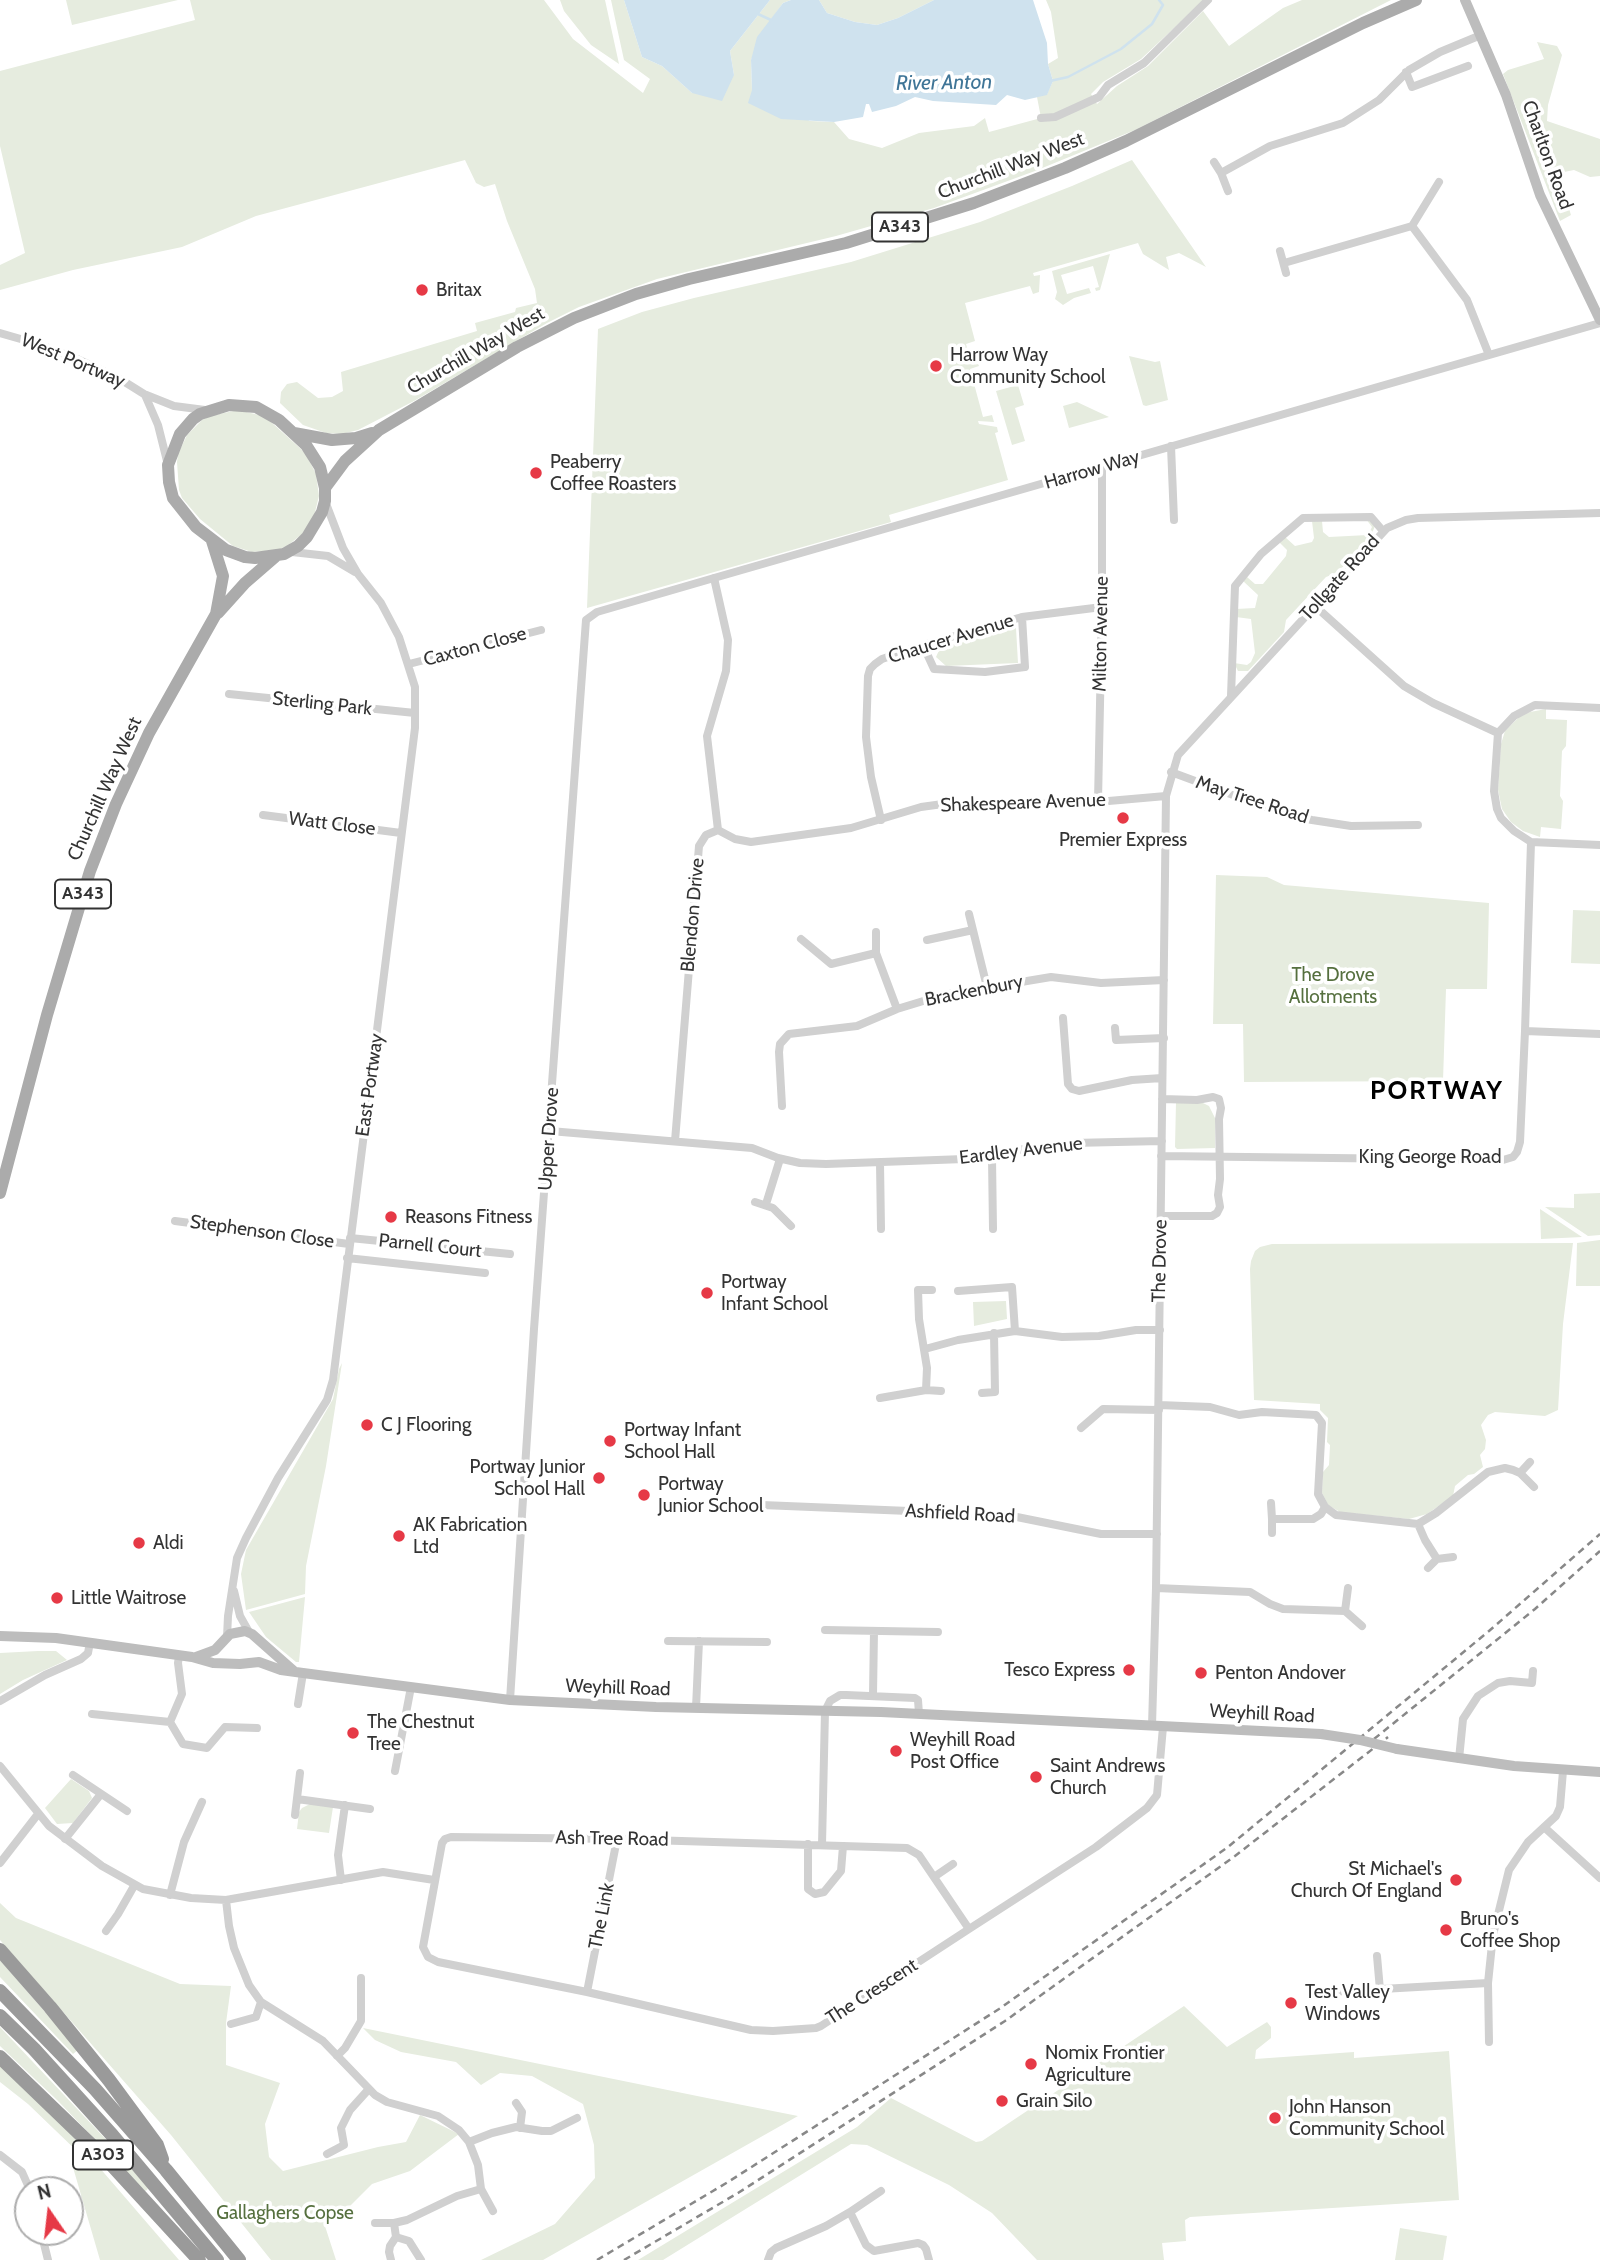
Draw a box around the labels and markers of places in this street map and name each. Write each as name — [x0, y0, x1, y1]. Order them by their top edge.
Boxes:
place label: Britax — [436, 279, 482, 301]
marker: Britax — [414, 282, 430, 298]
place label: Harrow Way Community School — [950, 344, 1105, 388]
marker: Harrow Way Community School — [928, 358, 944, 374]
place label: Peaberry Coffee Roasters — [550, 451, 676, 495]
marker: Peaberry Coffee Roasters — [528, 465, 544, 481]
marker: Premier Express — [1115, 810, 1131, 826]
place label: Premier Express — [1059, 829, 1187, 851]
place label: Reasons Fitness — [405, 1206, 532, 1228]
marker: Reasons Fitness — [383, 1209, 399, 1225]
place label: Portway Infant School — [721, 1271, 828, 1315]
marker: Portway Infant School — [699, 1285, 715, 1301]
place label: C J Flooring — [381, 1414, 471, 1436]
marker: C J Flooring — [359, 1417, 375, 1433]
place label: Portway Infant School Hall — [624, 1419, 741, 1463]
marker: Portway Infant School Hall — [602, 1433, 618, 1449]
place label: Portway Junior School Hall — [470, 1456, 585, 1500]
marker: Portway Junior School Hall — [591, 1470, 607, 1486]
place label: Portway Junior School — [658, 1473, 763, 1517]
marker: Portway Junior School — [636, 1487, 652, 1503]
place label: AK Fabrication Ltd — [413, 1514, 527, 1558]
marker: AK Fabrication Ltd — [391, 1528, 407, 1544]
place label: Aldi — [153, 1532, 184, 1554]
marker: Aldi — [131, 1535, 147, 1551]
place label: Little Waitrose — [71, 1587, 186, 1609]
marker: Little Waitrose — [49, 1590, 65, 1606]
place label: Tesco Express — [1004, 1659, 1115, 1681]
marker: Tesco Express — [1121, 1662, 1137, 1678]
place label: Penton Andover — [1215, 1662, 1346, 1684]
marker: Penton Andover — [1193, 1665, 1209, 1681]
place label: The Chestnut Tree — [367, 1711, 474, 1755]
marker: The Chestnut Tree — [345, 1725, 361, 1741]
place label: Weyhill Road Post Office — [910, 1729, 1015, 1773]
marker: Weyhill Road Post Office — [888, 1743, 904, 1759]
place label: Saint Andrews Church — [1050, 1755, 1165, 1799]
marker: Saint Andrews Church — [1028, 1769, 1044, 1785]
place label: St Michael's Church Of England — [1291, 1858, 1442, 1902]
marker: St Michael's Church Of England — [1448, 1872, 1464, 1888]
place label: Bruno's Coffee Shop — [1460, 1908, 1560, 1952]
marker: Bruno's Coffee Shop — [1438, 1922, 1454, 1938]
place label: Test Valley Windows — [1305, 1981, 1390, 2025]
marker: Test Valley Windows — [1283, 1995, 1299, 2011]
place label: Nomix Frontier Agriculture — [1045, 2042, 1164, 2086]
marker: Nomix Frontier Agriculture — [1023, 2056, 1039, 2072]
place label: Grain Silo — [1016, 2090, 1092, 2112]
marker: Grain Silo — [994, 2093, 1010, 2109]
place label: John Hanson Community School — [1289, 2096, 1444, 2140]
marker: John Hanson Community School — [1267, 2110, 1283, 2126]

